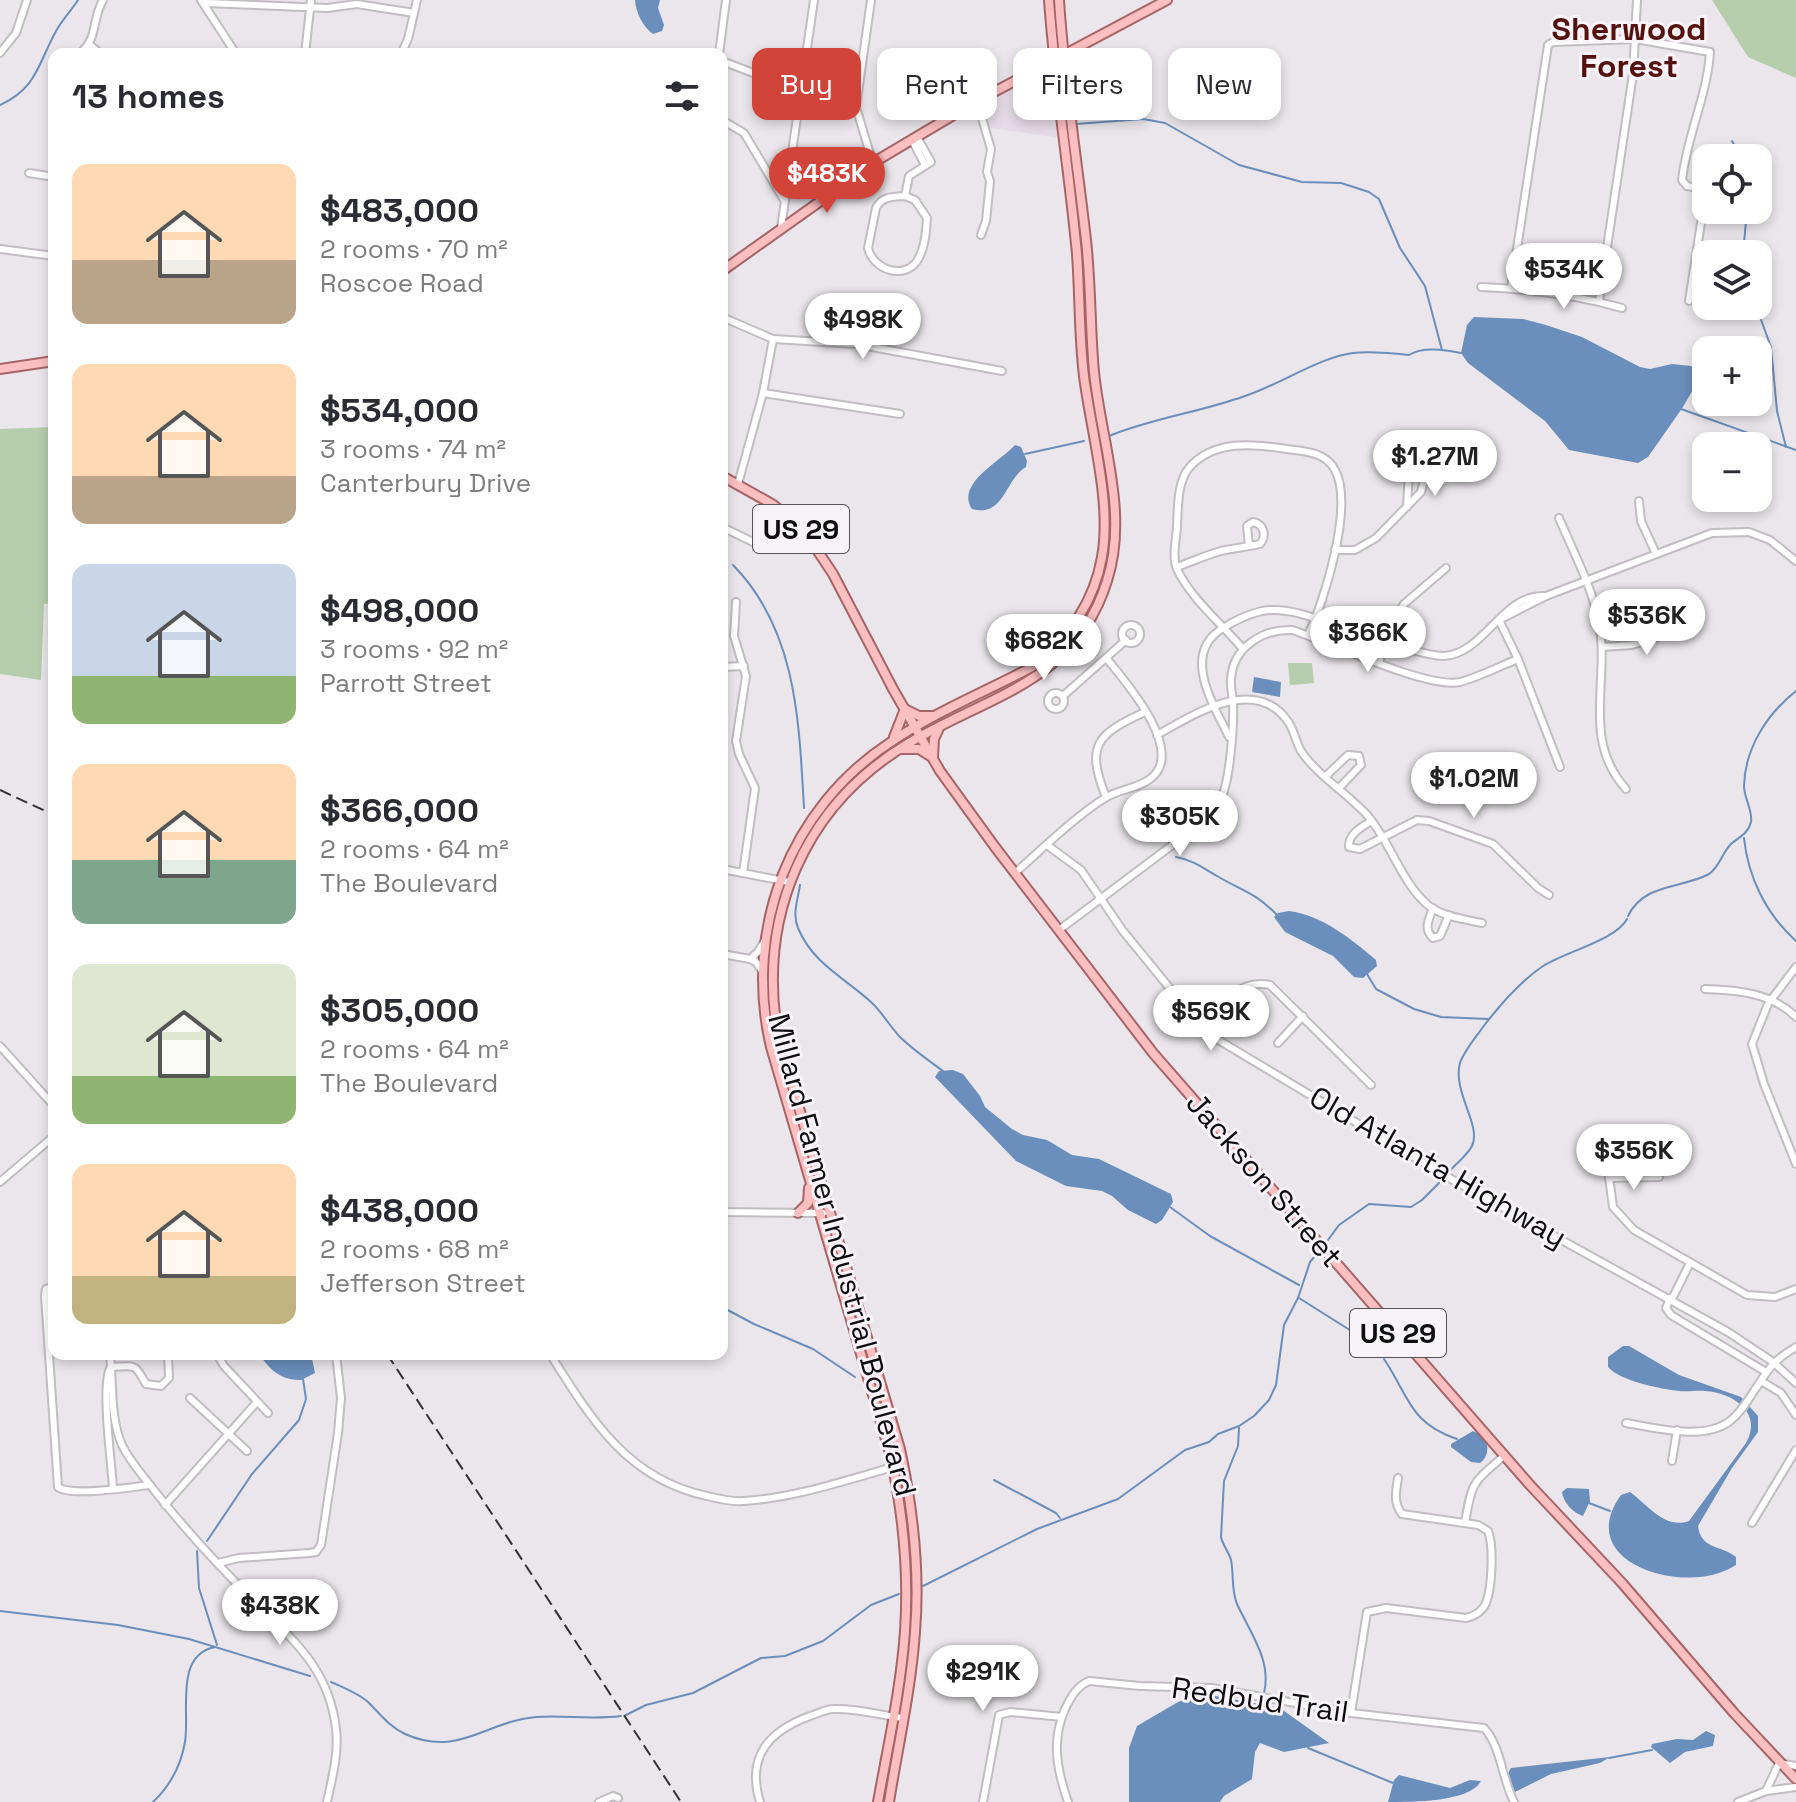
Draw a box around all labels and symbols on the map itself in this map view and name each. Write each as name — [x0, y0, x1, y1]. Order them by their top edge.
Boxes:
district label: Sherwood Forest — [1552, 9, 1706, 86]
pin: $483K — [771, 147, 883, 215]
pin: $534K — [1508, 243, 1620, 311]
pin: $498K — [807, 293, 919, 361]
pin: $1.27M — [1370, 430, 1500, 498]
road number: US 29 — [753, 505, 849, 553]
pin: $536K — [1591, 589, 1703, 657]
pin: $366K — [1312, 606, 1424, 674]
pin: $682K — [988, 614, 1100, 682]
pin: $1.02M — [1409, 752, 1539, 820]
pin: $305K — [1124, 790, 1236, 858]
pin: $569K — [1155, 985, 1267, 1053]
street label: Millard Farmer Industrial Boulevard — [759, 1009, 926, 1500]
street label: Old Atlanta Highway — [1303, 1077, 1574, 1256]
street label: Jackson Street — [1178, 1084, 1351, 1275]
pin: $356K — [1578, 1124, 1690, 1192]
road number: US 29 — [1350, 1309, 1446, 1357]
pin: $438K — [224, 1579, 336, 1647]
pin: $291K — [927, 1645, 1039, 1713]
street label: Redbud Trail — [1169, 1668, 1351, 1731]

